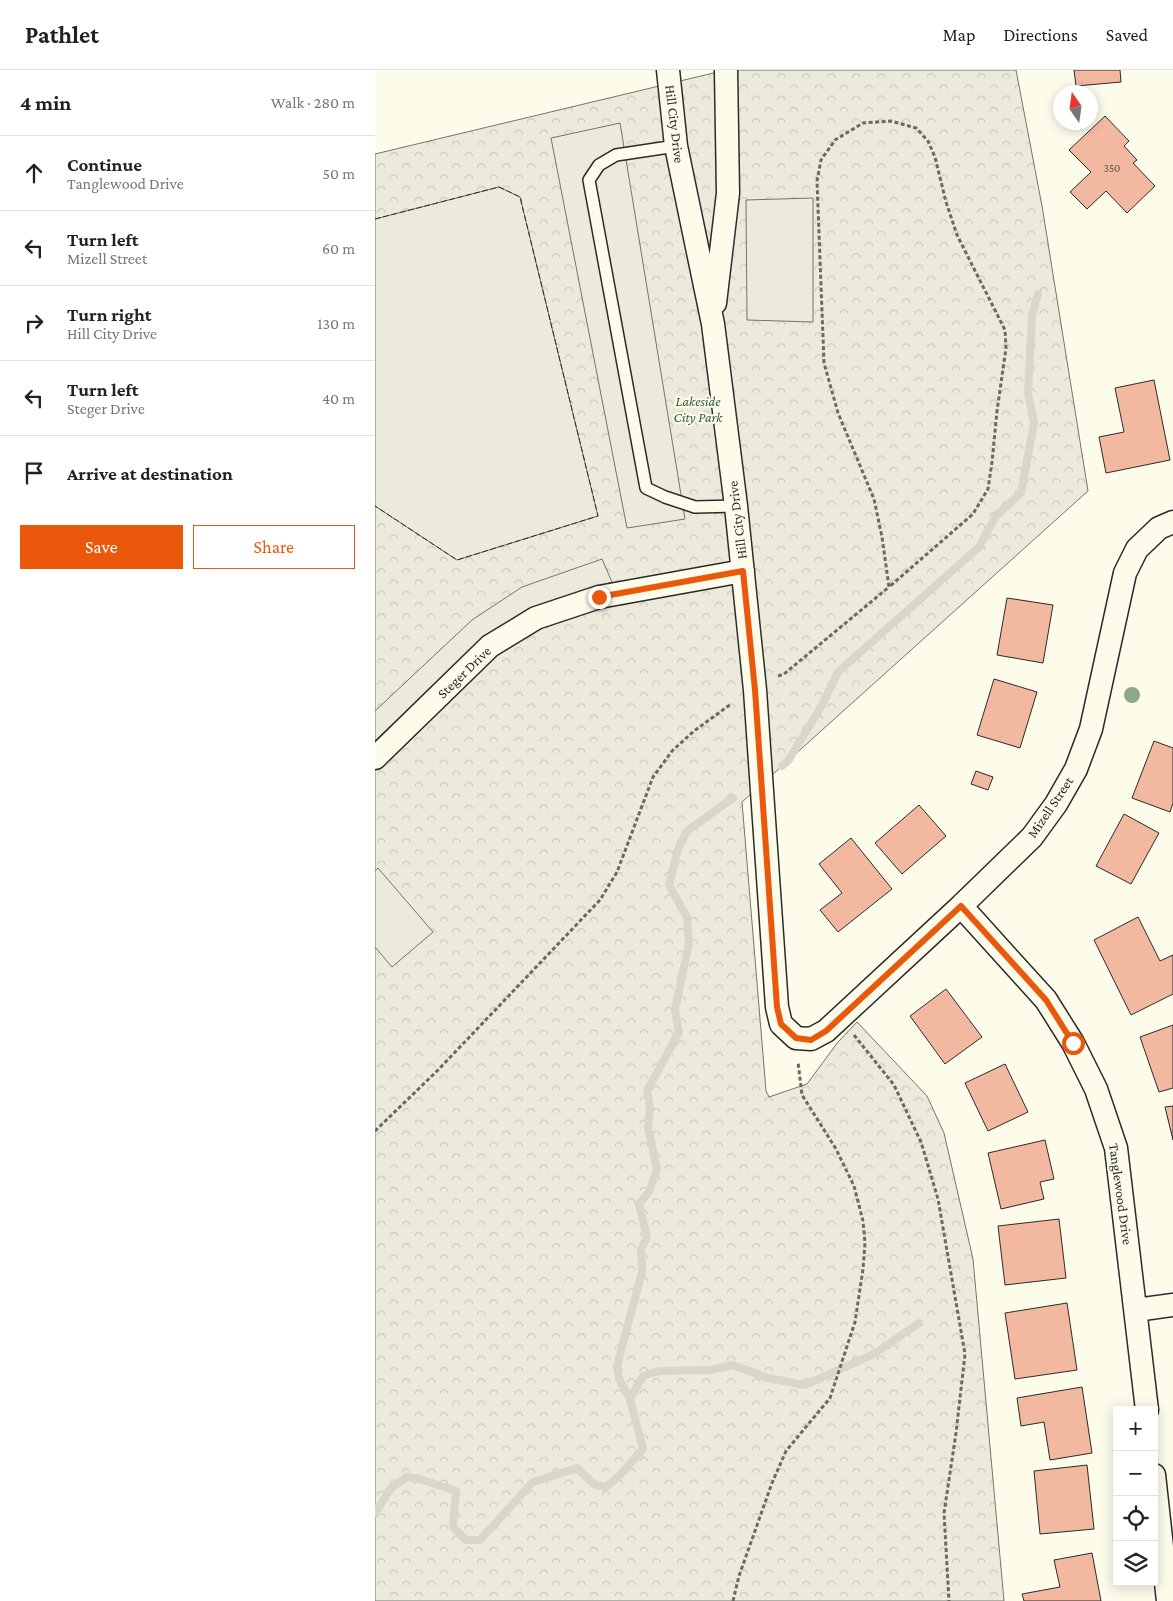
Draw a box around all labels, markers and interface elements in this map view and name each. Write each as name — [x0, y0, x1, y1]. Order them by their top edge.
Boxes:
text: Pathlet — [25, 21, 99, 48]
text: Map — [943, 25, 975, 45]
text: Directions — [1003, 25, 1078, 45]
text: Saved — [1106, 25, 1148, 45]
street label: Hill City Drive — [662, 84, 688, 164]
north arrow — [1053, 85, 1098, 130]
text: 4 min — [20, 91, 71, 115]
text: Walk · 280 m — [271, 94, 355, 111]
text: Continue — [67, 154, 142, 175]
icon: ahead — [20, 159, 48, 187]
house number: 350 — [1104, 162, 1120, 174]
text: 50 m — [323, 165, 355, 182]
text: Tanglewood Drive — [67, 175, 184, 192]
text: Turn left — [67, 229, 139, 250]
icon: left — [20, 234, 48, 262]
text: 60 m — [322, 240, 355, 257]
text: Mizell Street — [67, 250, 147, 267]
text: Turn right — [67, 304, 152, 325]
icon: right — [20, 309, 48, 337]
text: 130 m — [317, 315, 355, 332]
text: Hill City Drive — [67, 325, 157, 342]
text: Turn left — [67, 379, 139, 400]
icon: left — [20, 384, 48, 412]
text: 40 m — [322, 390, 355, 407]
park label: Lakeside City Park — [674, 393, 723, 425]
text: Steger Drive — [67, 400, 145, 417]
icon: arrive — [20, 459, 48, 487]
text: Arrive at destination — [67, 463, 233, 484]
street label: Hill City Drive — [724, 480, 750, 560]
button: Save — [20, 525, 183, 569]
button: Share — [193, 525, 355, 569]
route end — [588, 586, 611, 609]
street label: Steger Drive — [434, 643, 494, 701]
street label: Mizell Street — [1024, 773, 1076, 841]
route start — [1062, 1032, 1085, 1055]
street label: Tanglewood Drive — [1106, 1142, 1136, 1246]
map controls — [1113, 1406, 1158, 1586]
button: + — [1113, 1406, 1158, 1451]
button: − — [1113, 1451, 1158, 1496]
button: locate — [1113, 1496, 1158, 1541]
button: layers — [1113, 1541, 1158, 1586]

